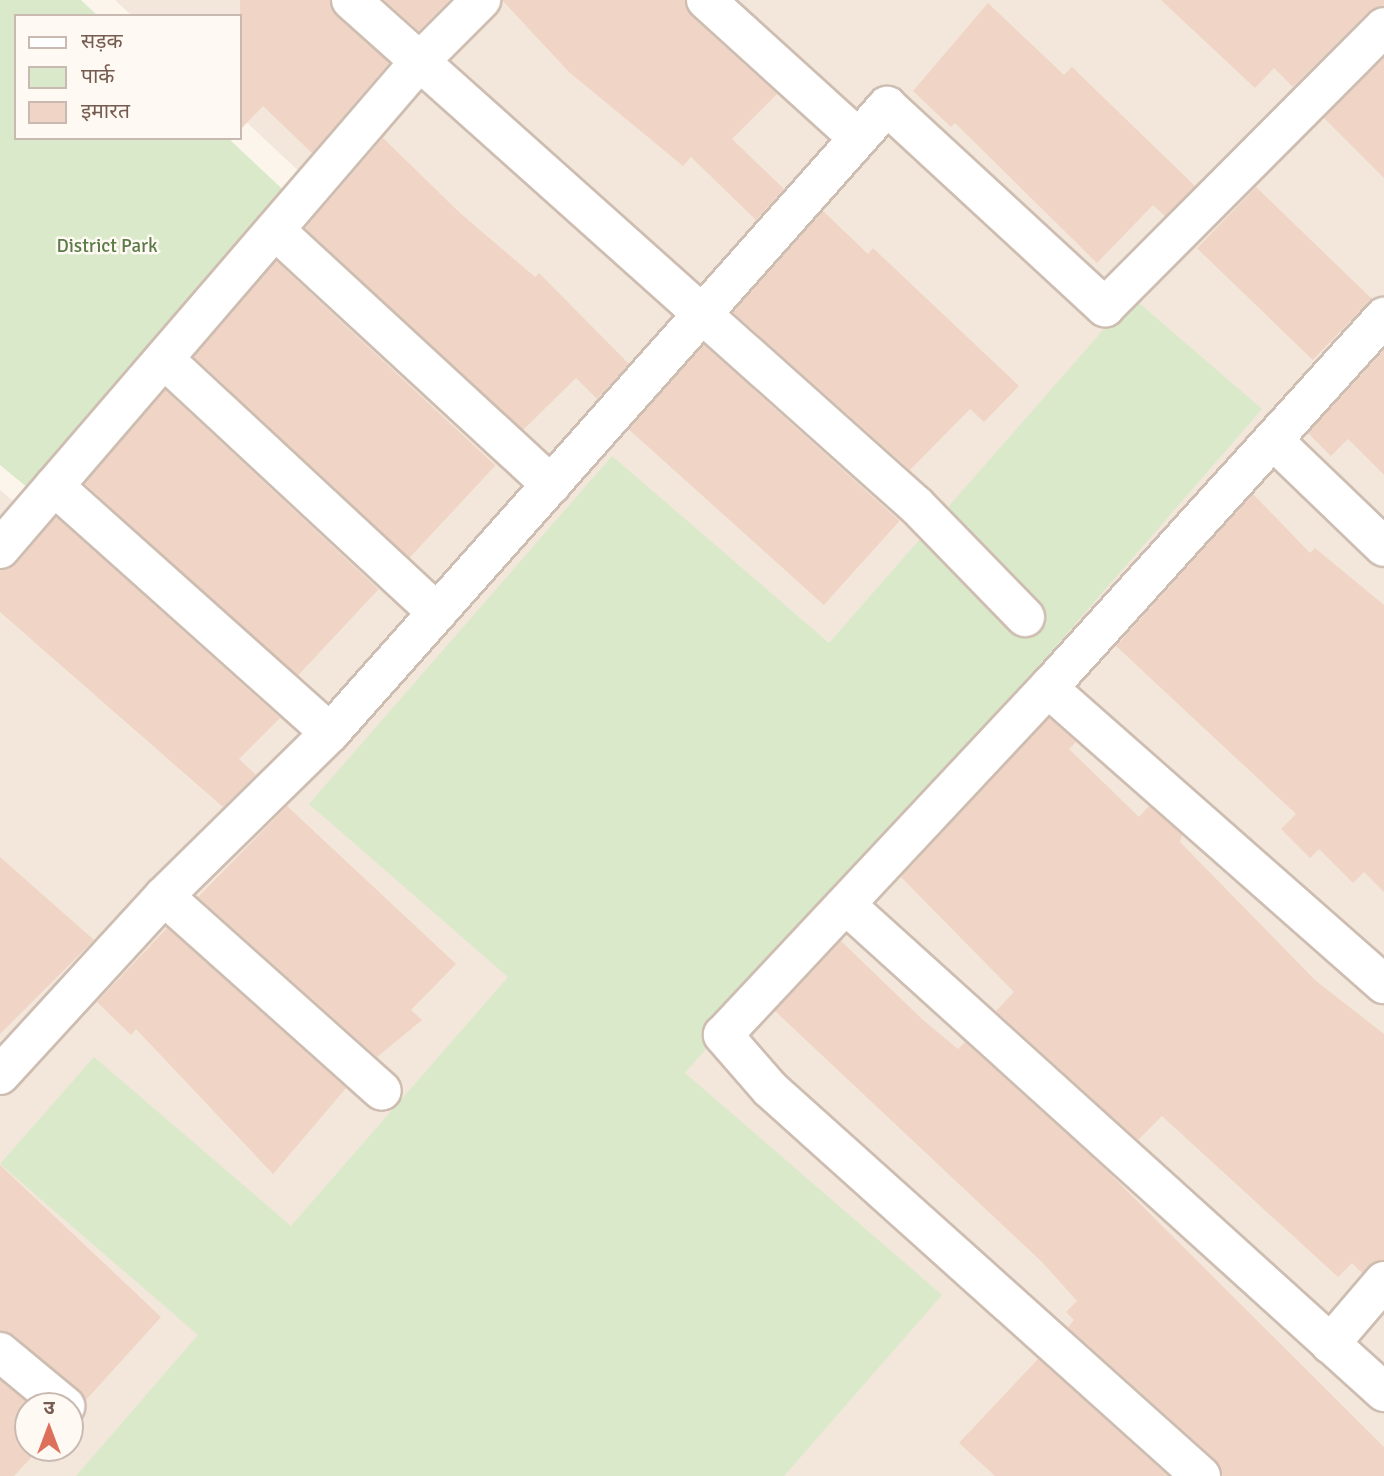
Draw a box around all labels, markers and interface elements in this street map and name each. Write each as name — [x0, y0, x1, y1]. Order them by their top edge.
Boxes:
legend — [14, 14, 242, 140]
text: सड़क — [81, 28, 123, 54]
text: पार्क — [81, 63, 115, 89]
text: इमारत — [81, 98, 130, 124]
park label: District Park — [56, 236, 158, 258]
north arrow — [14, 1392, 84, 1462]
text: उ — [43, 1396, 55, 1420]

